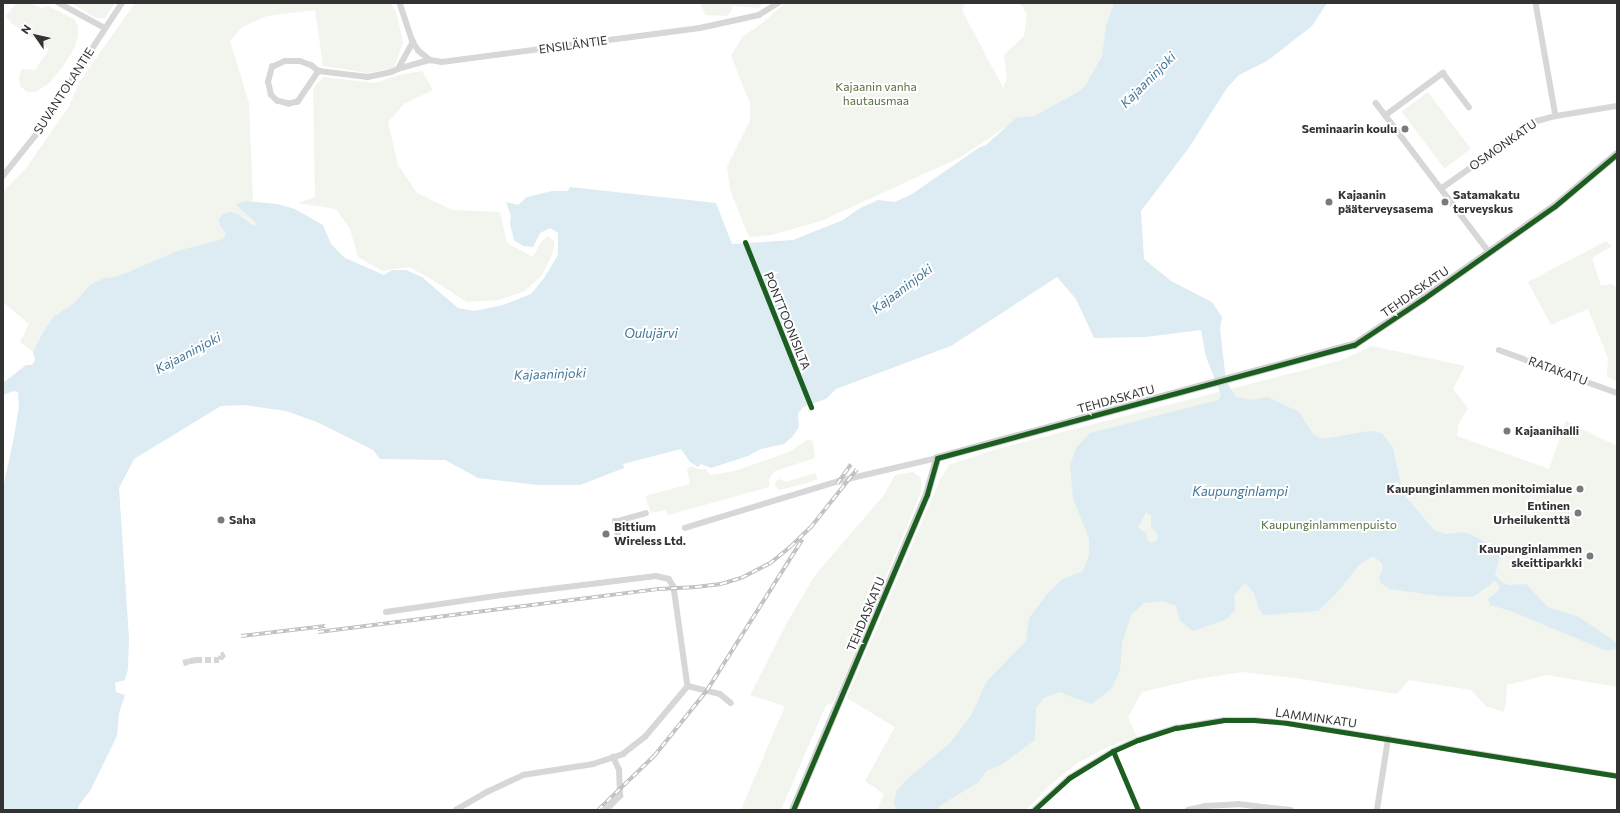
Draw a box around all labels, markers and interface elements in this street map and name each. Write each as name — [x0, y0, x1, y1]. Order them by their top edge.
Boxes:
north arrow — [16, 16, 56, 56]
text: N — [18, 22, 33, 36]
street label: ENSILÄNTIE — [538, 33, 608, 57]
street label: SUVANTOLANTIE — [31, 45, 97, 137]
water label: Kajaaninjoki — [1117, 49, 1179, 111]
park label: Kajaanin vanha hautausmaa — [835, 80, 917, 108]
street label: OSMONKATU — [1467, 117, 1539, 173]
place label: Seminaarin koulu — [1302, 122, 1397, 136]
marker: Seminaarin koulu — [1400, 124, 1410, 134]
place label: Kajaanin pääterveysasema — [1338, 188, 1433, 216]
place label: Satamakatu terveyskus — [1453, 188, 1520, 216]
marker: Kajaanin pääterveysasema — [1323, 196, 1335, 208]
marker: Satamakatu terveyskus — [1440, 197, 1450, 207]
water label: Kajaaninjoki — [868, 261, 936, 317]
street label: TEHDASKATU — [1378, 263, 1452, 321]
street label: PONTTOONISILTA — [761, 270, 813, 372]
water label: Oulujärvi — [624, 325, 678, 341]
water label: Kajaaninjoki — [152, 329, 224, 377]
street label: RATAKATU — [1526, 354, 1590, 388]
water label: Kajaaninjoki — [514, 365, 586, 383]
street label: TEHDASKATU — [1076, 382, 1156, 416]
place label: Kajaanihalli — [1515, 424, 1579, 438]
marker: Kajaanihalli — [1502, 426, 1512, 436]
place label: Kaupunginlammen monitoimialue — [1387, 482, 1572, 496]
water label: Kaupunginlampi — [1192, 483, 1288, 499]
marker: Kaupunginlammen monitoimialue — [1575, 484, 1585, 494]
place label: Entinen Urheilukenttä — [1493, 499, 1570, 527]
marker: Entinen Urheilukenttä — [1573, 508, 1583, 518]
place label: Saha — [229, 513, 256, 527]
marker: Saha — [216, 515, 226, 525]
park label: Kaupunginlammenpuisto — [1261, 518, 1397, 532]
place label: Bittium Wireless Ltd. — [614, 520, 686, 548]
marker: Bittium Wireless Ltd. — [601, 529, 611, 539]
place label: Kaupunginlammen skeittiparkki — [1479, 542, 1582, 570]
marker: Kaupunginlammen skeittiparkki — [1585, 551, 1595, 561]
street label: TEHDASKATU — [844, 575, 888, 653]
street label: LAMMINKATU — [1274, 705, 1358, 731]

